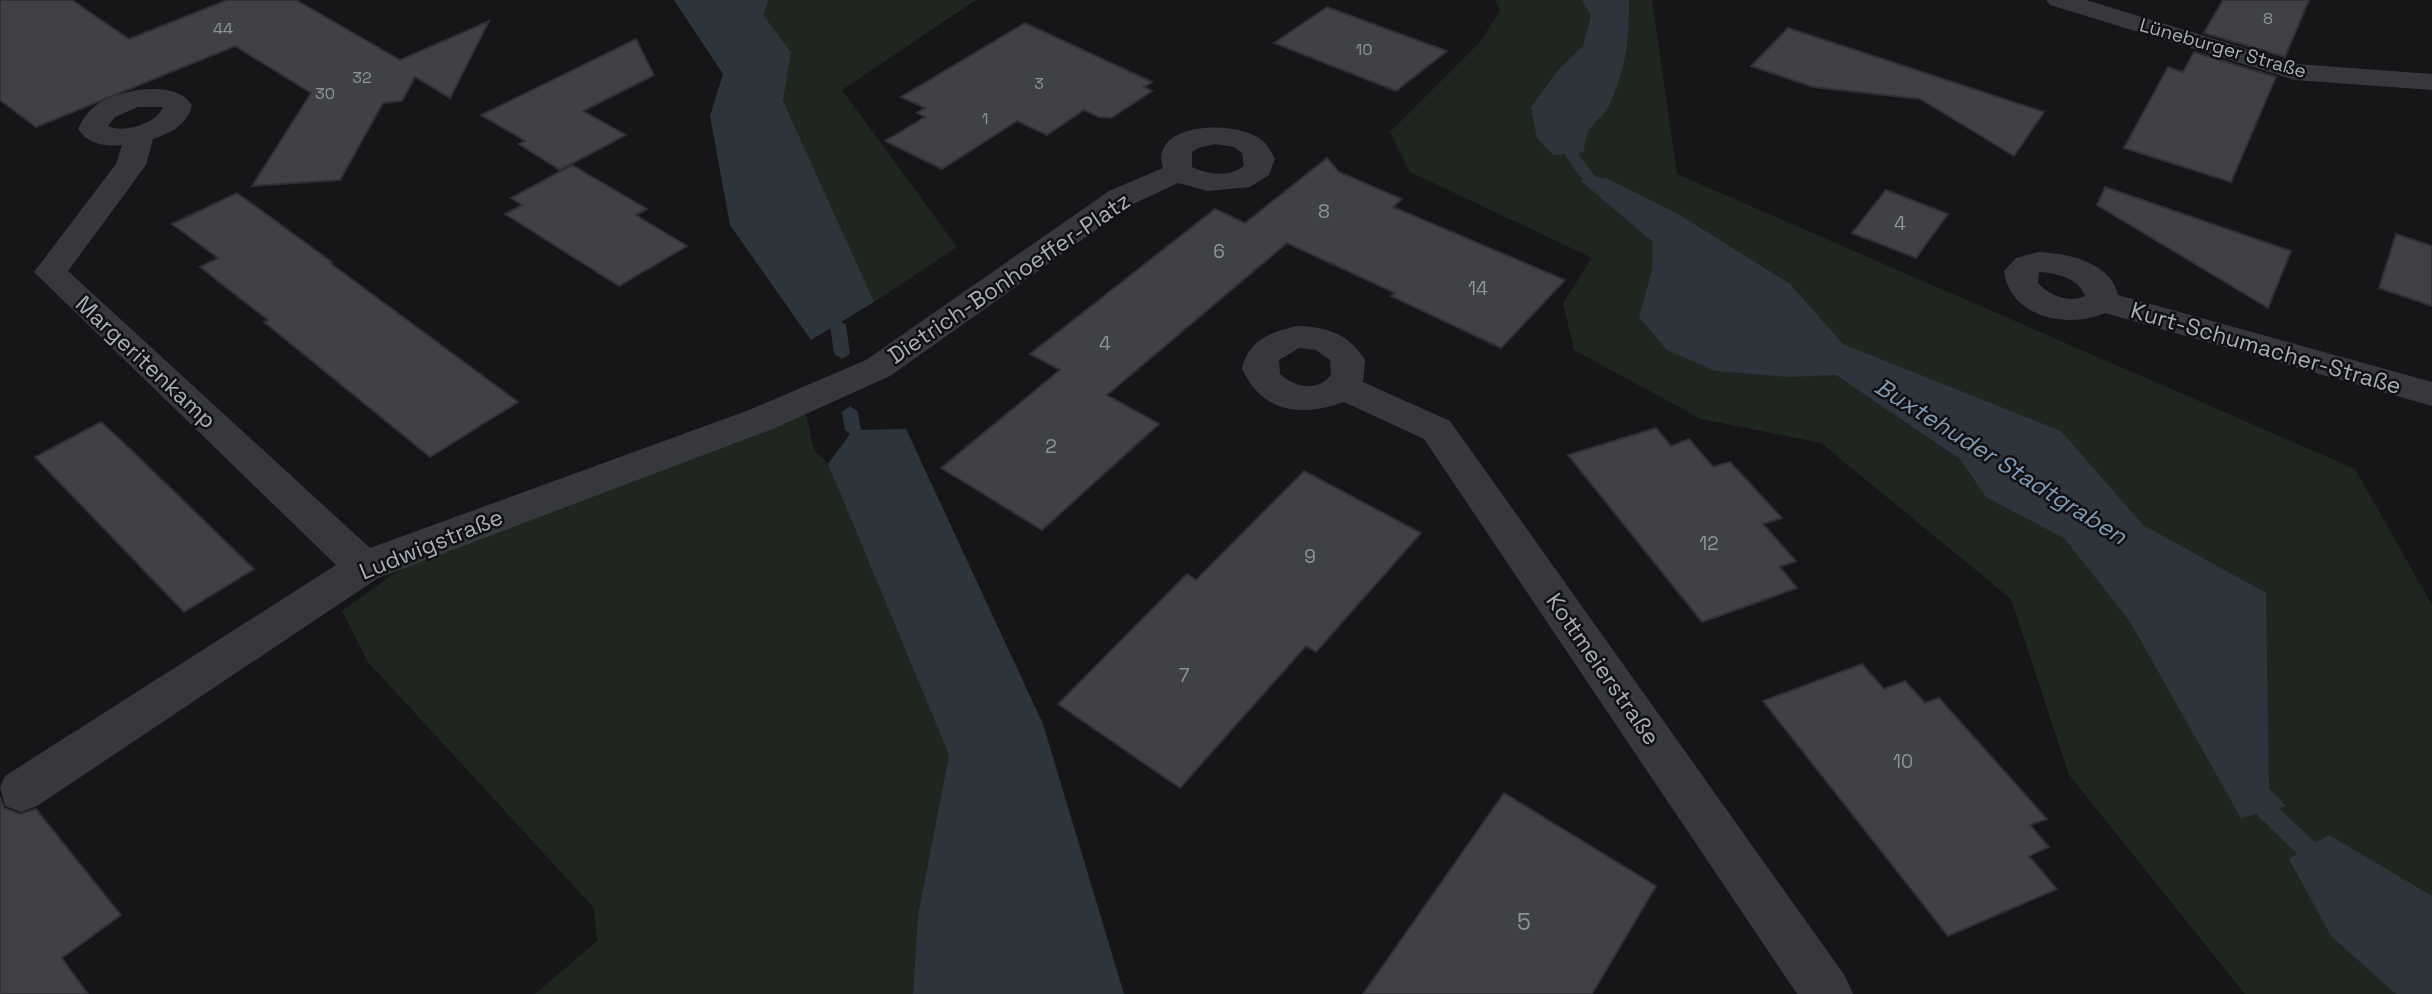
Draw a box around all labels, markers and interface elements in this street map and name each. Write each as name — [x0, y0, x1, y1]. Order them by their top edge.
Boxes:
house number: 8 — [2263, 8, 2273, 29]
street label: Lüneburger Straße — [2137, 12, 2309, 84]
house number: 44 — [213, 18, 233, 39]
house number: 10 — [1356, 39, 1372, 60]
house number: 32 — [352, 67, 372, 88]
house number: 3 — [1034, 73, 1044, 94]
house number: 30 — [315, 83, 335, 104]
house number: 1 — [982, 108, 988, 129]
street label: Dietrich-Bonhoeffer-Platz — [882, 186, 1136, 370]
house number: 8 — [1318, 199, 1330, 224]
house number: 4 — [1894, 211, 1906, 236]
house number: 6 — [1213, 239, 1225, 264]
house number: 14 — [1468, 276, 1488, 301]
street label: Margeritenkamp — [69, 289, 223, 435]
street label: Kurt-Schumacher-Straße — [2127, 295, 2405, 401]
house number: 4 — [1099, 331, 1111, 356]
water label: Buxtehuder Stadtgraben — [1869, 371, 2134, 552]
house number: 2 — [1045, 434, 1057, 459]
street label: Ludwigstraße — [355, 502, 507, 586]
house number: 12 — [1699, 531, 1719, 556]
house number: 9 — [1304, 544, 1316, 569]
street label: Kottmeierstraße — [1539, 587, 1667, 751]
house number: 7 — [1179, 663, 1190, 688]
house number: 10 — [1893, 749, 1913, 774]
house number: 5 — [1517, 907, 1531, 937]

